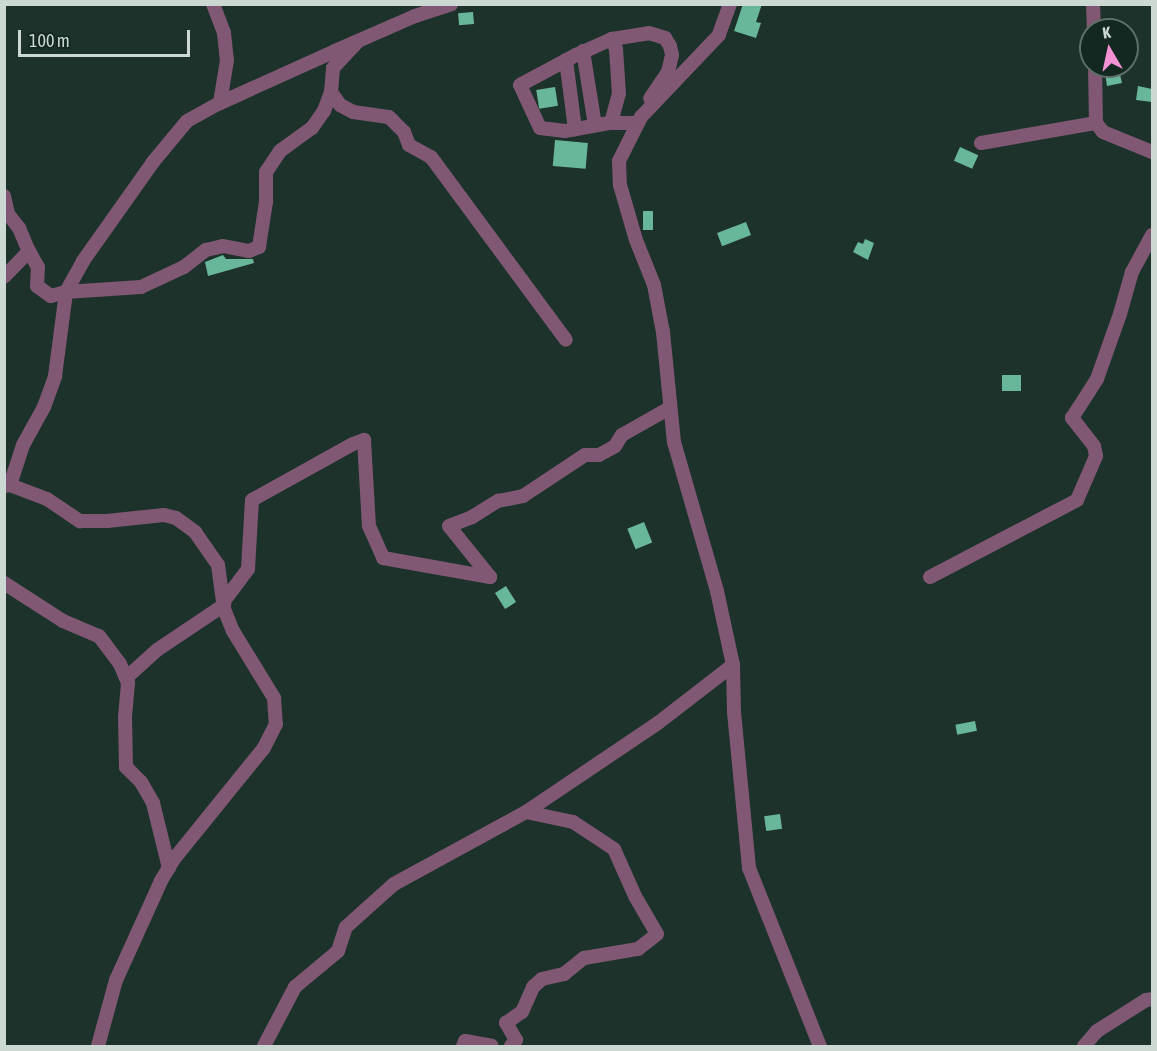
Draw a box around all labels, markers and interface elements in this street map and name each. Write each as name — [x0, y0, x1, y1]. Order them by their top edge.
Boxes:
scale bar — [21, 18, 194, 56]
north arrow — [1079, 18, 1139, 78]
text: K — [1101, 23, 1112, 42]
text: 100 m — [29, 30, 70, 51]

